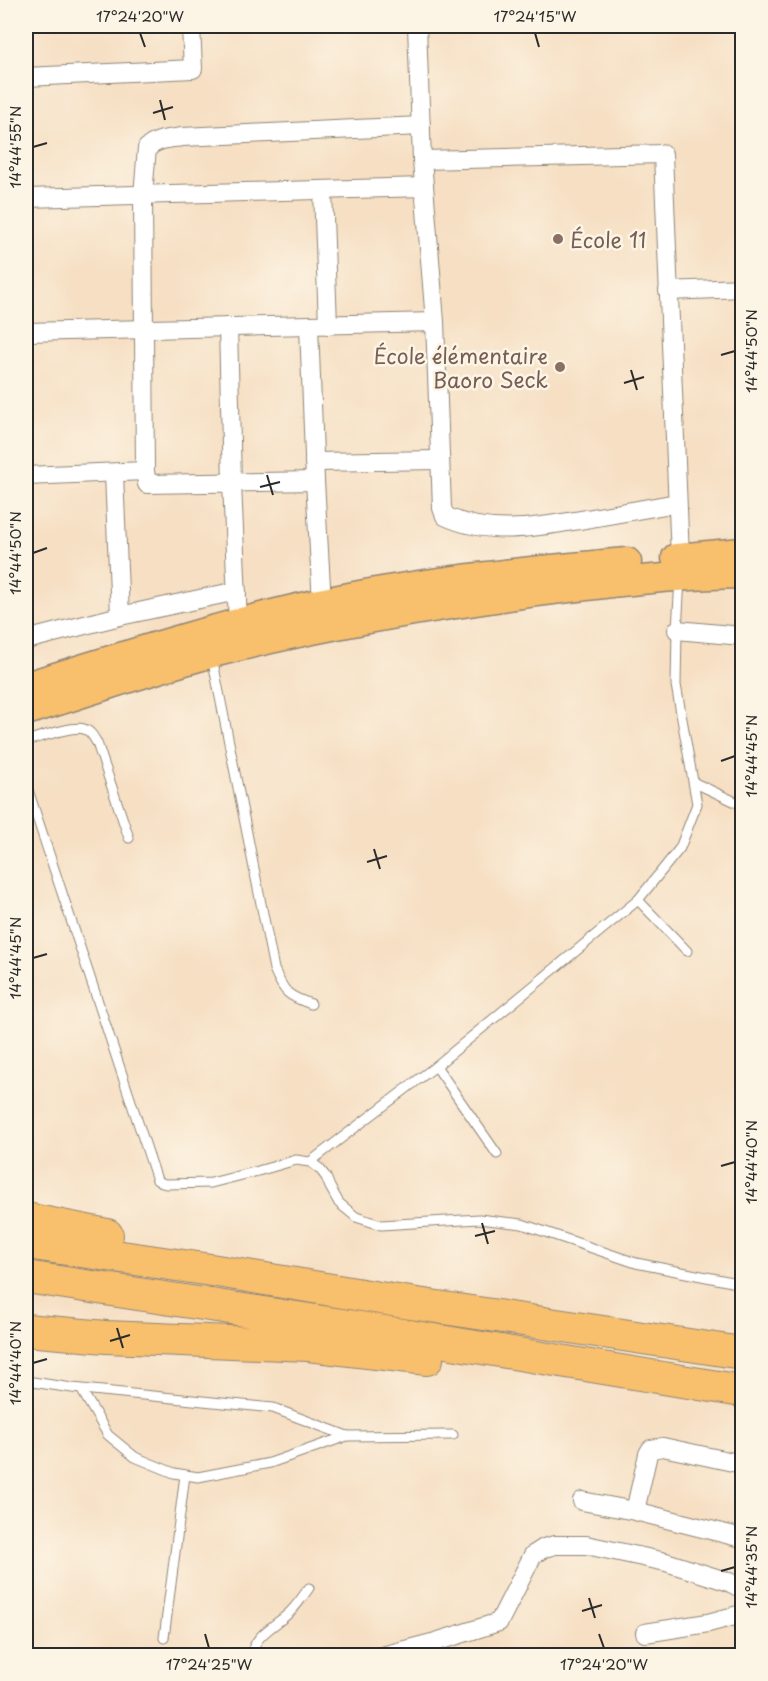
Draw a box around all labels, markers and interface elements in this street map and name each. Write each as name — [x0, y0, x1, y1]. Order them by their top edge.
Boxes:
text: 17°24'20"W — [96, 4, 184, 27]
text: 17°24'15"W — [494, 4, 577, 27]
text: 14°44'55"N — [3, 106, 26, 188]
place label: École 11 — [570, 223, 646, 255]
marker: École 11 — [551, 232, 565, 246]
text: 14°44'50"N — [739, 309, 762, 393]
place label: École élémentaire Baoro Seck — [373, 339, 548, 395]
marker: École élémentaire Baoro Seck — [553, 360, 567, 374]
text: 14°44'50"N — [3, 511, 26, 595]
text: 14°44'45"N — [739, 715, 762, 797]
text: 14°44'45"N — [3, 917, 26, 999]
text: 14°44'40"N — [739, 1120, 762, 1204]
text: 14°44'40"N — [3, 1321, 26, 1405]
text: 14°44'35"N — [739, 1525, 762, 1609]
text: 17°24'25"W — [166, 1652, 253, 1675]
text: 17°24'20"W — [560, 1652, 648, 1675]

